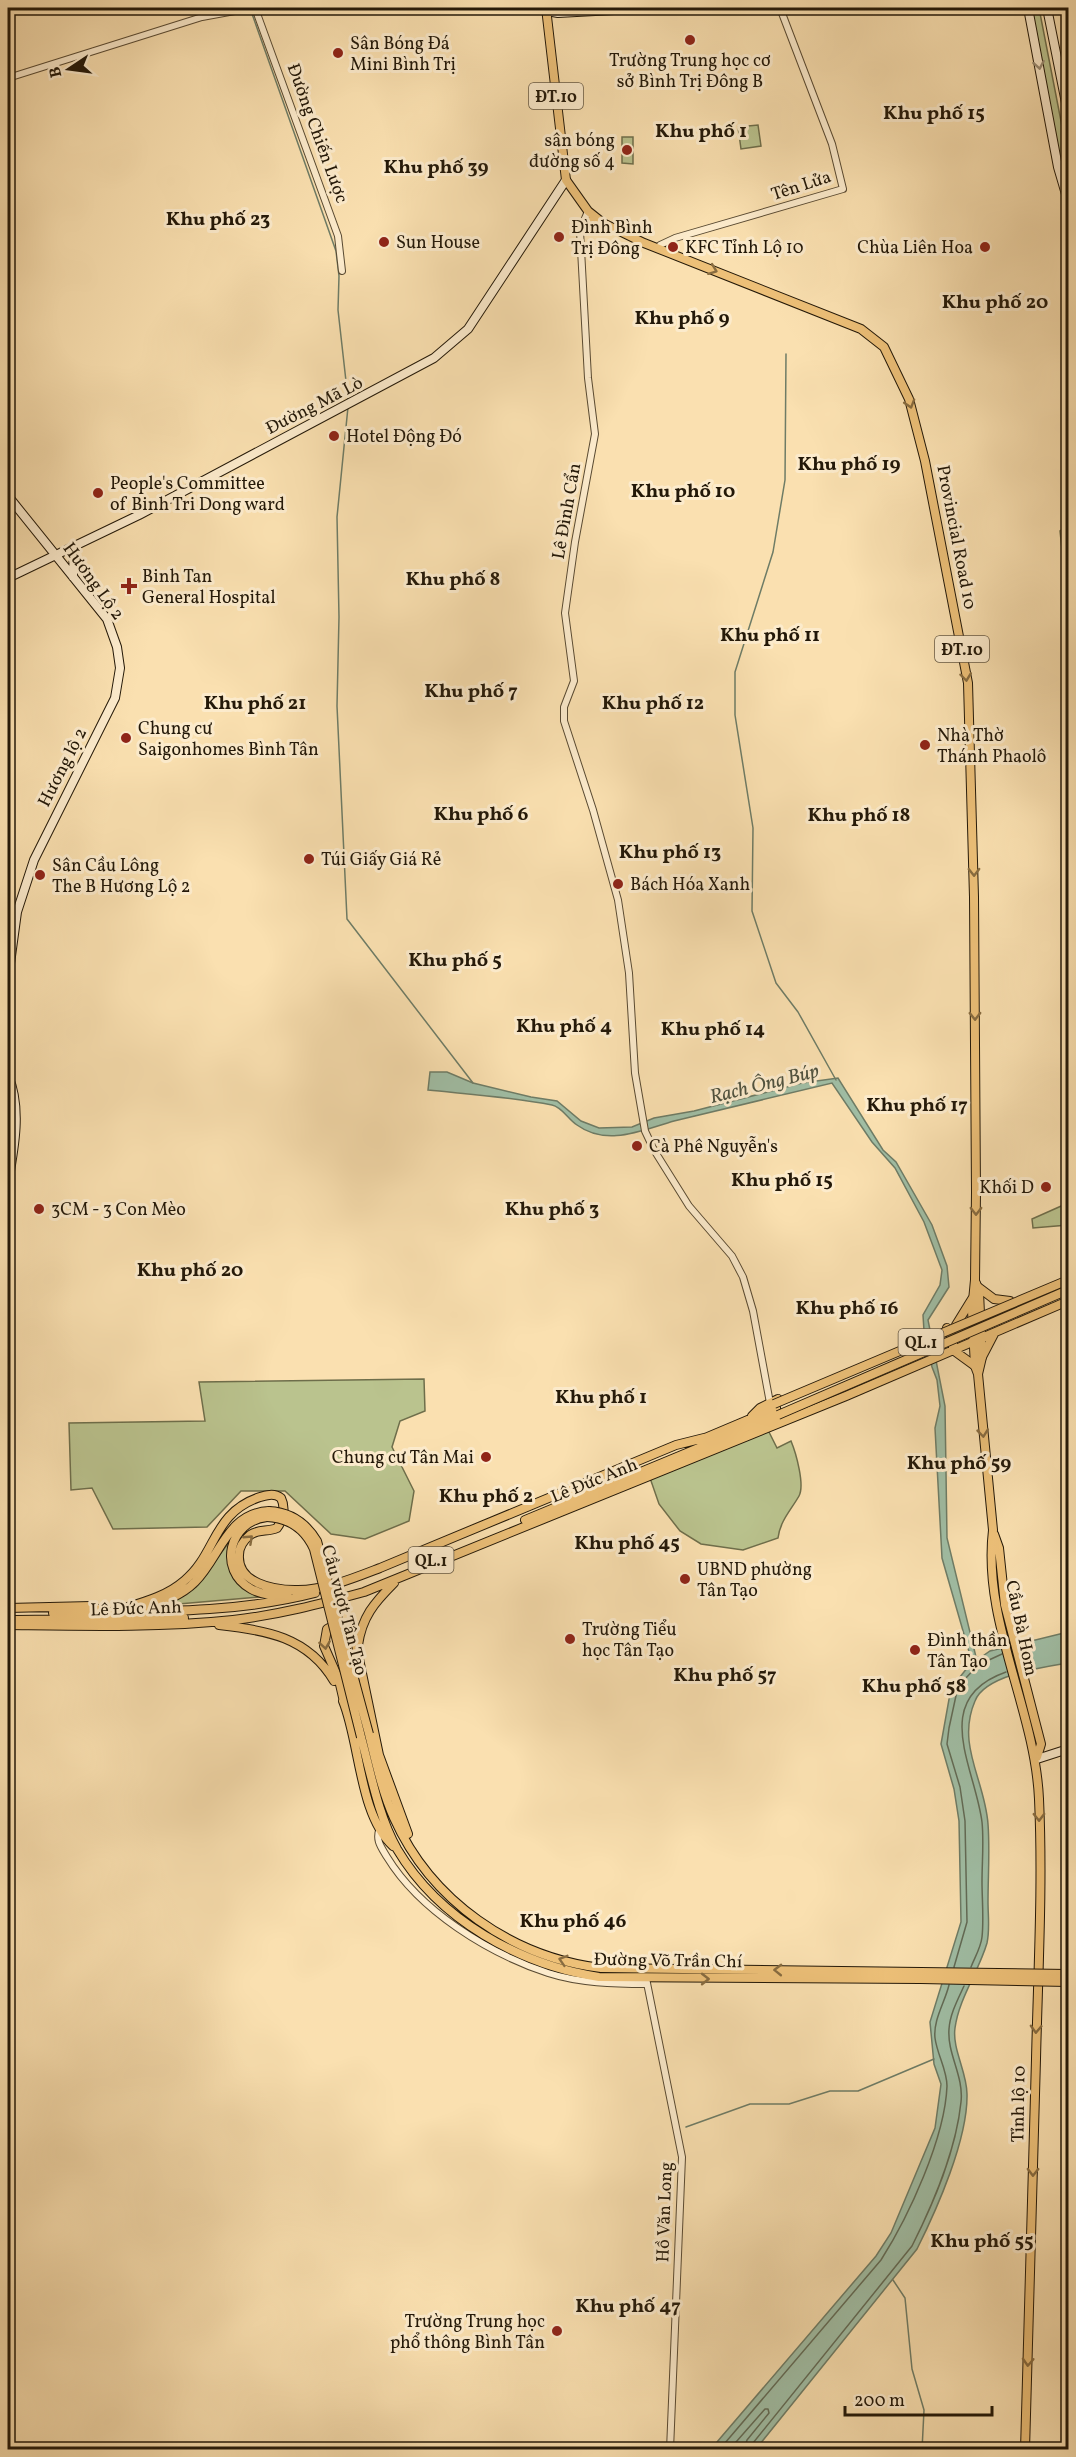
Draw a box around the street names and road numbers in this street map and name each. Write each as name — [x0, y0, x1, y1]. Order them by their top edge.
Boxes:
street label: Đường Chiến Lược — [280, 60, 353, 207]
road number: ĐT.10 — [529, 83, 583, 109]
street label: Tên Lửa — [768, 165, 835, 208]
street label: Đường Mã Lò — [262, 371, 368, 442]
street label: Lê Đình Cẩn — [547, 461, 588, 561]
street label: Provincial Road 10 — [929, 463, 982, 612]
street label: Hương Lộ 2 — [56, 538, 130, 626]
road number: ĐT.10 — [935, 636, 989, 662]
street label: Hương lộ 2 — [33, 724, 94, 812]
road number: QL.1 — [898, 1329, 944, 1355]
street label: Lê Đức Anh — [547, 1453, 642, 1510]
street label: Cầu vượt Tân Tạo — [314, 1542, 373, 1678]
road number: QL.1 — [408, 1547, 454, 1573]
street label: Cầu Bà Hom — [998, 1578, 1043, 1679]
street label: Lê Đức Anh — [90, 1595, 183, 1624]
street label: Đường Võ Trần Chí — [593, 1948, 743, 1975]
street label: Tỉnh lộ 10 — [1006, 2065, 1033, 2143]
street label: Hồ Văn Long — [651, 2161, 680, 2263]

